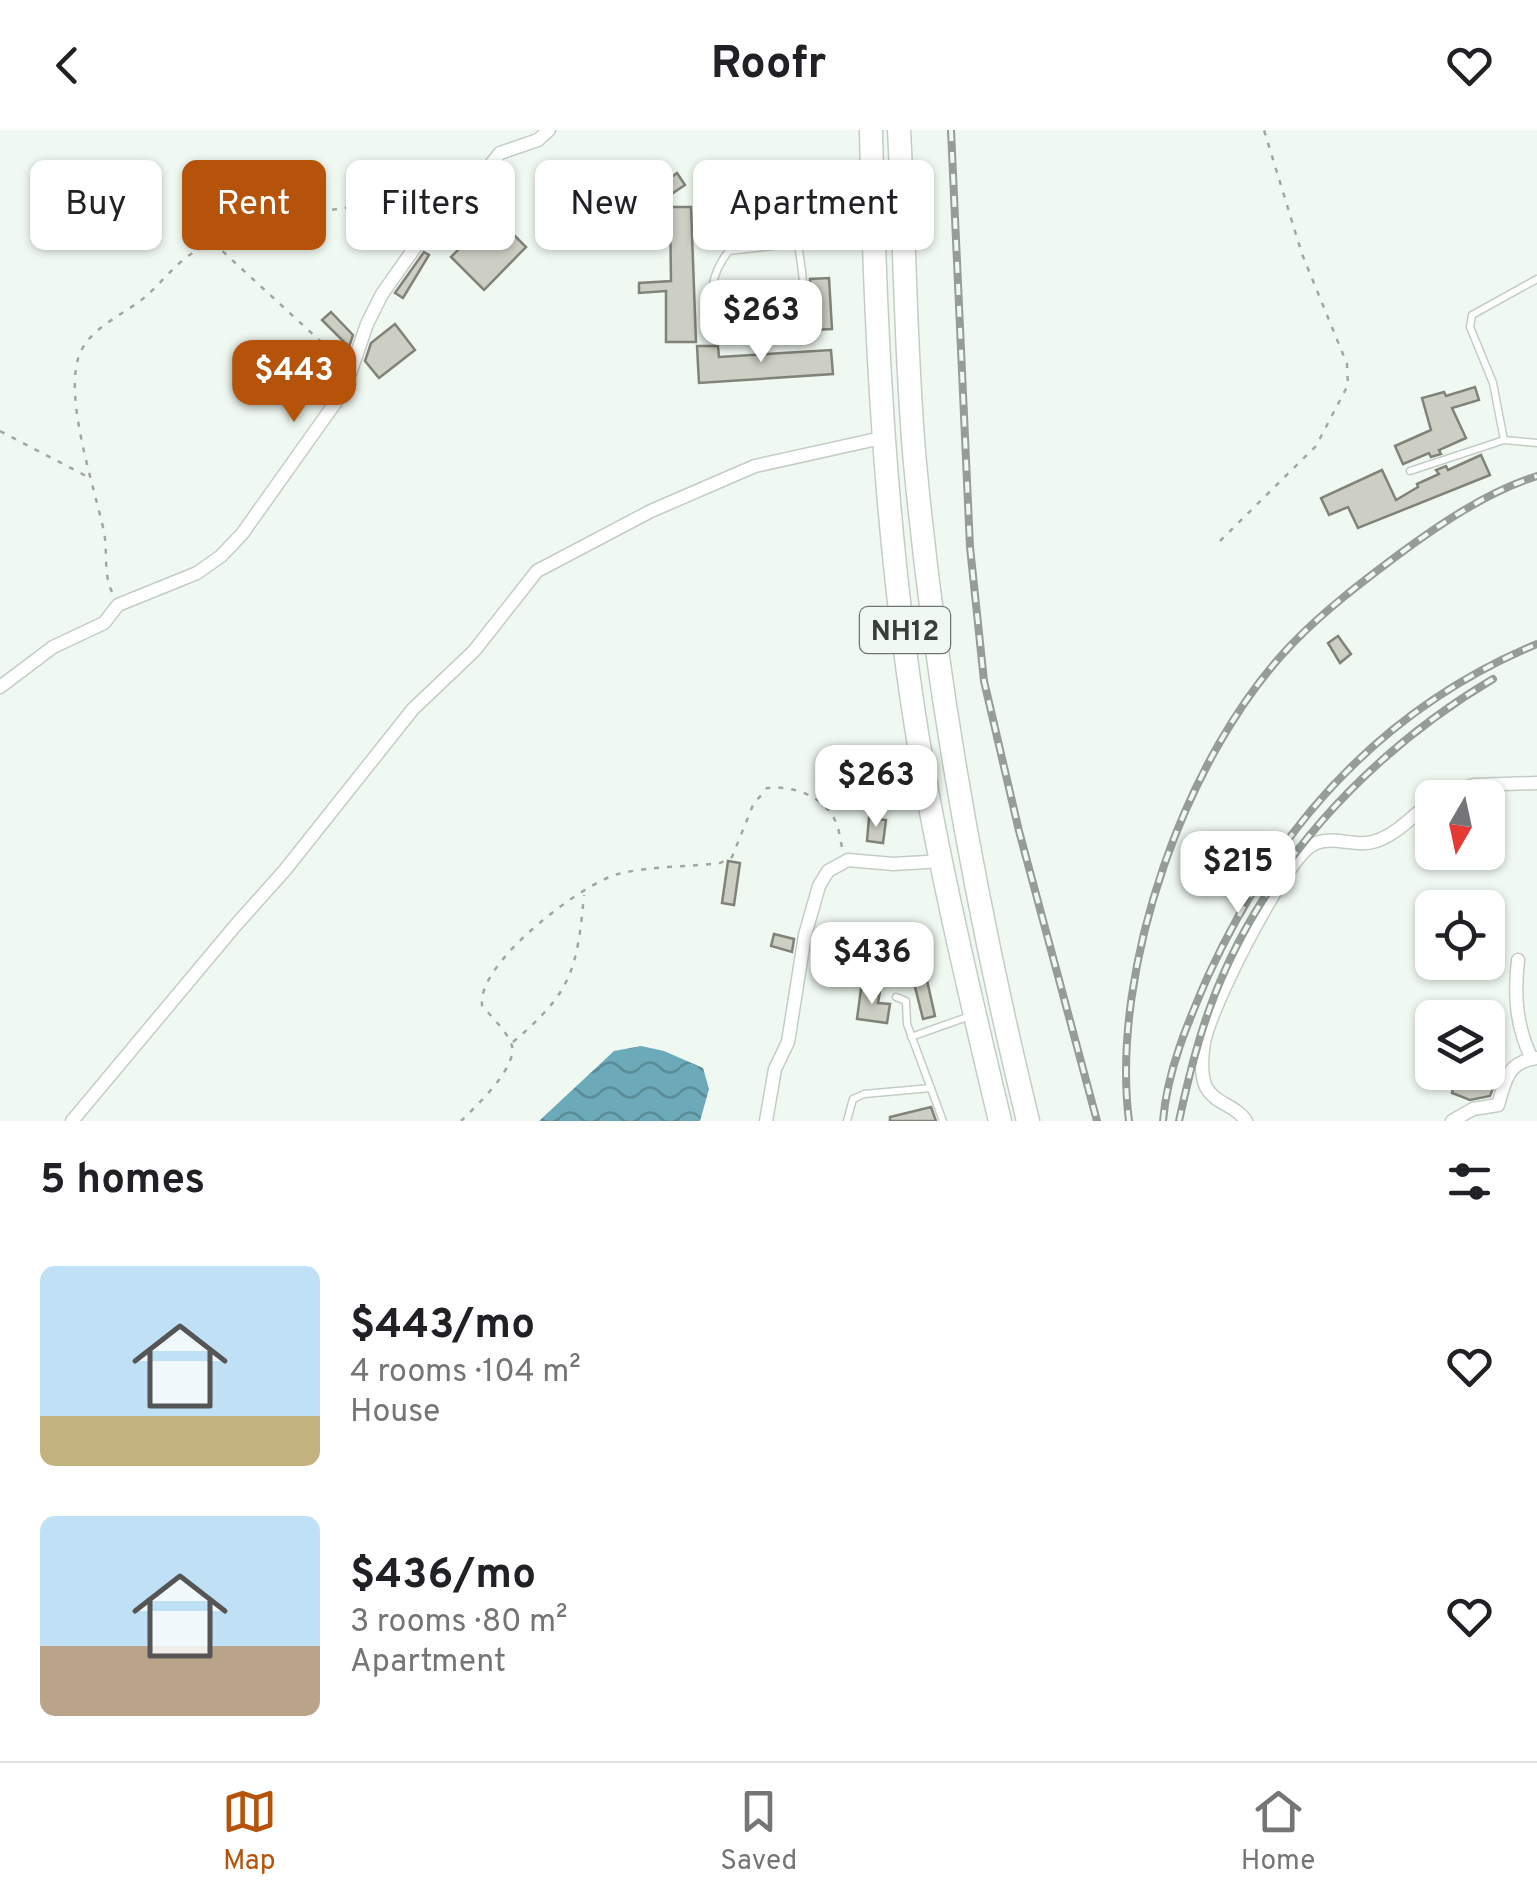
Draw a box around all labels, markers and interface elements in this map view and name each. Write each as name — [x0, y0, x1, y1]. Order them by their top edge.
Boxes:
text: Roofr — [711, 37, 826, 94]
icon: back — [40, 38, 95, 93]
icon: heart — [1442, 38, 1497, 93]
chip: Buy — [30, 160, 162, 250]
chip: Rent — [182, 160, 326, 250]
chip: Filters — [346, 160, 515, 250]
chip: New — [535, 160, 673, 250]
chip: Apartment — [693, 160, 934, 250]
pin: $263 — [702, 280, 820, 365]
text: $263 — [722, 292, 800, 332]
pin: $443 — [235, 340, 353, 425]
text: $443 — [254, 352, 334, 392]
road number: NH12 — [860, 607, 950, 653]
pin: $263 — [817, 745, 935, 830]
text: $263 — [837, 757, 915, 797]
north arrow — [1415, 780, 1505, 870]
map controls — [1415, 780, 1505, 1090]
pin: $215 — [1179, 831, 1297, 916]
text: $215 — [1202, 843, 1274, 883]
button: locate — [1415, 890, 1505, 980]
pin: $436 — [813, 922, 931, 1007]
text: $436 — [833, 934, 911, 974]
button: layers — [1415, 1000, 1505, 1090]
icon: filters — [1442, 1154, 1497, 1209]
text: 5 homes — [40, 1155, 205, 1208]
text: $443/mo — [350, 1300, 535, 1353]
icon: home — [120, 1306, 240, 1426]
icon: heart — [1442, 1339, 1497, 1394]
text: 4 rooms · 104 m² — [350, 1353, 581, 1393]
text: House — [350, 1393, 440, 1433]
text: $436/mo — [350, 1550, 536, 1603]
icon: home — [120, 1556, 240, 1676]
icon: heart — [1442, 1589, 1497, 1644]
text: 3 rooms · 80 m² — [350, 1603, 568, 1643]
text: Apartment — [350, 1643, 506, 1683]
tab: Map — [222, 1784, 277, 1880]
tab: Saved — [720, 1784, 797, 1880]
tab: Home — [1241, 1784, 1315, 1880]

